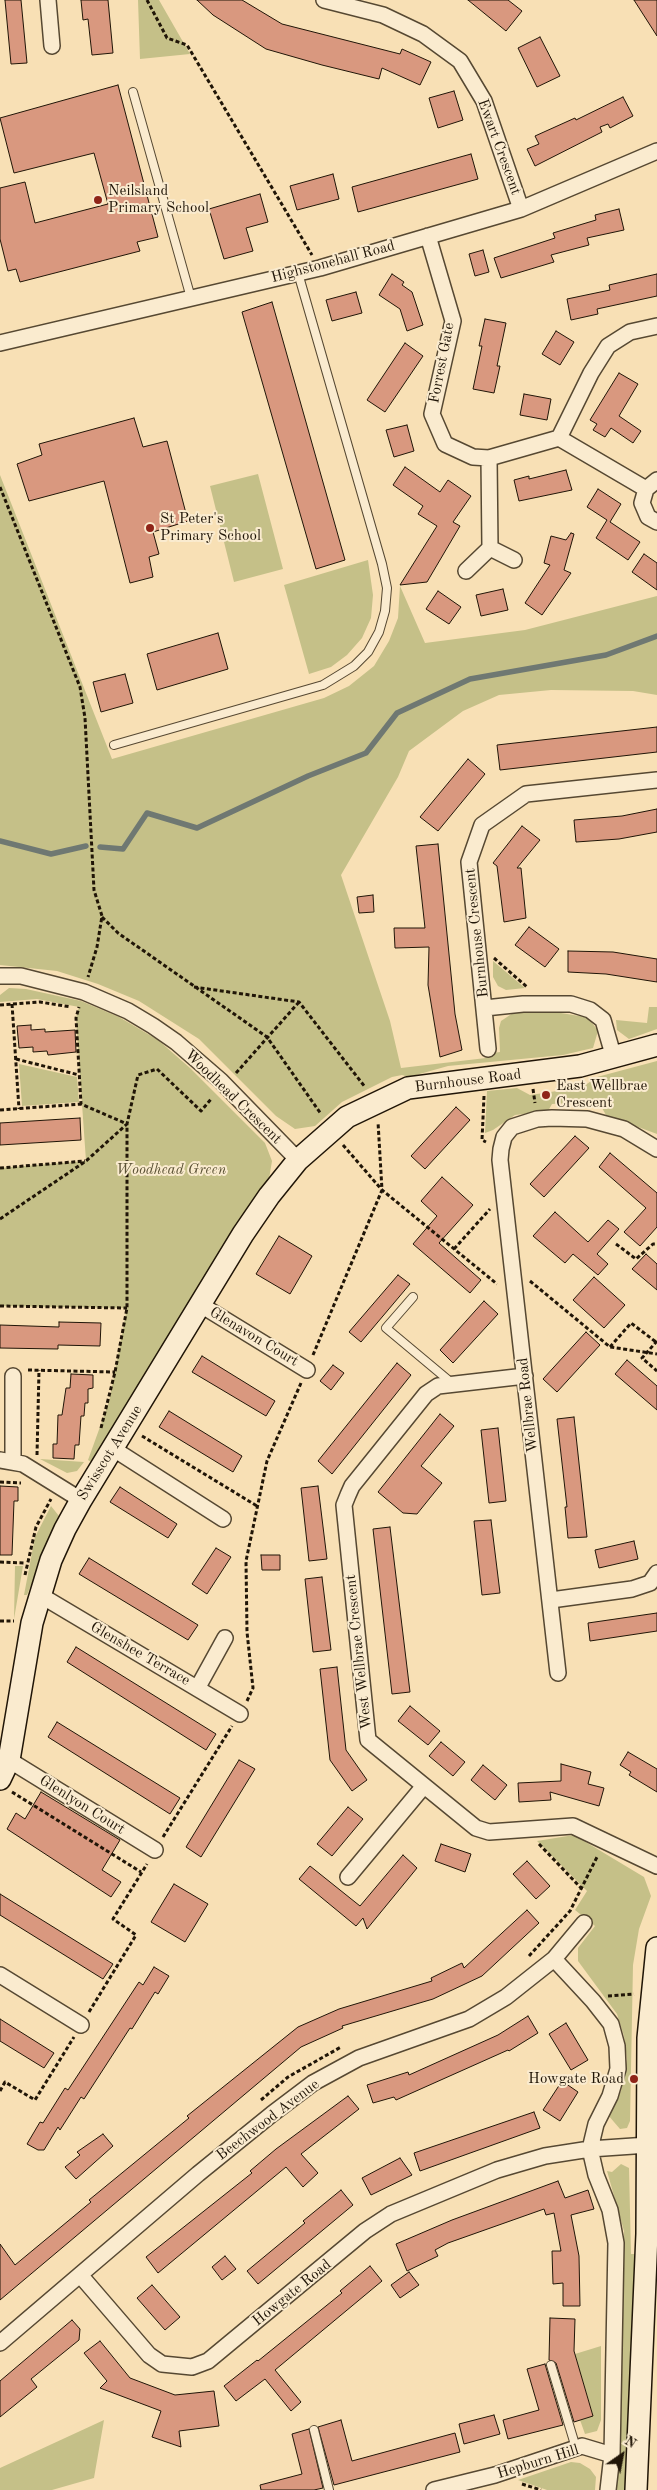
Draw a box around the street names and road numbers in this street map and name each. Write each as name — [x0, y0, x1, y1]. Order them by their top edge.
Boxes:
street label: Ewart Crescent — [473, 97, 525, 197]
street label: Highstonehall Road — [269, 237, 397, 287]
street label: Forrest Gate — [425, 321, 459, 405]
street label: Burnhouse Crescent — [461, 867, 493, 999]
street label: Woodhead Crescent — [181, 1046, 285, 1148]
street label: Burnhouse Road — [414, 1066, 522, 1096]
street label: Glenavon Court — [206, 1303, 302, 1371]
street label: Wellbrae Road — [514, 1357, 542, 1453]
street label: Swisscot Avenue — [73, 1402, 147, 1504]
street label: West Wellbrae Crescent — [342, 1574, 376, 1730]
street label: Glenshee Terrace — [87, 1618, 193, 1690]
street label: Glenlyon Court — [36, 1771, 128, 1839]
street label: Beechwood Avenue — [213, 2075, 323, 2165]
street label: Howgate Road — [249, 2256, 335, 2330]
street label: Hepburn Hill — [495, 2441, 581, 2483]

